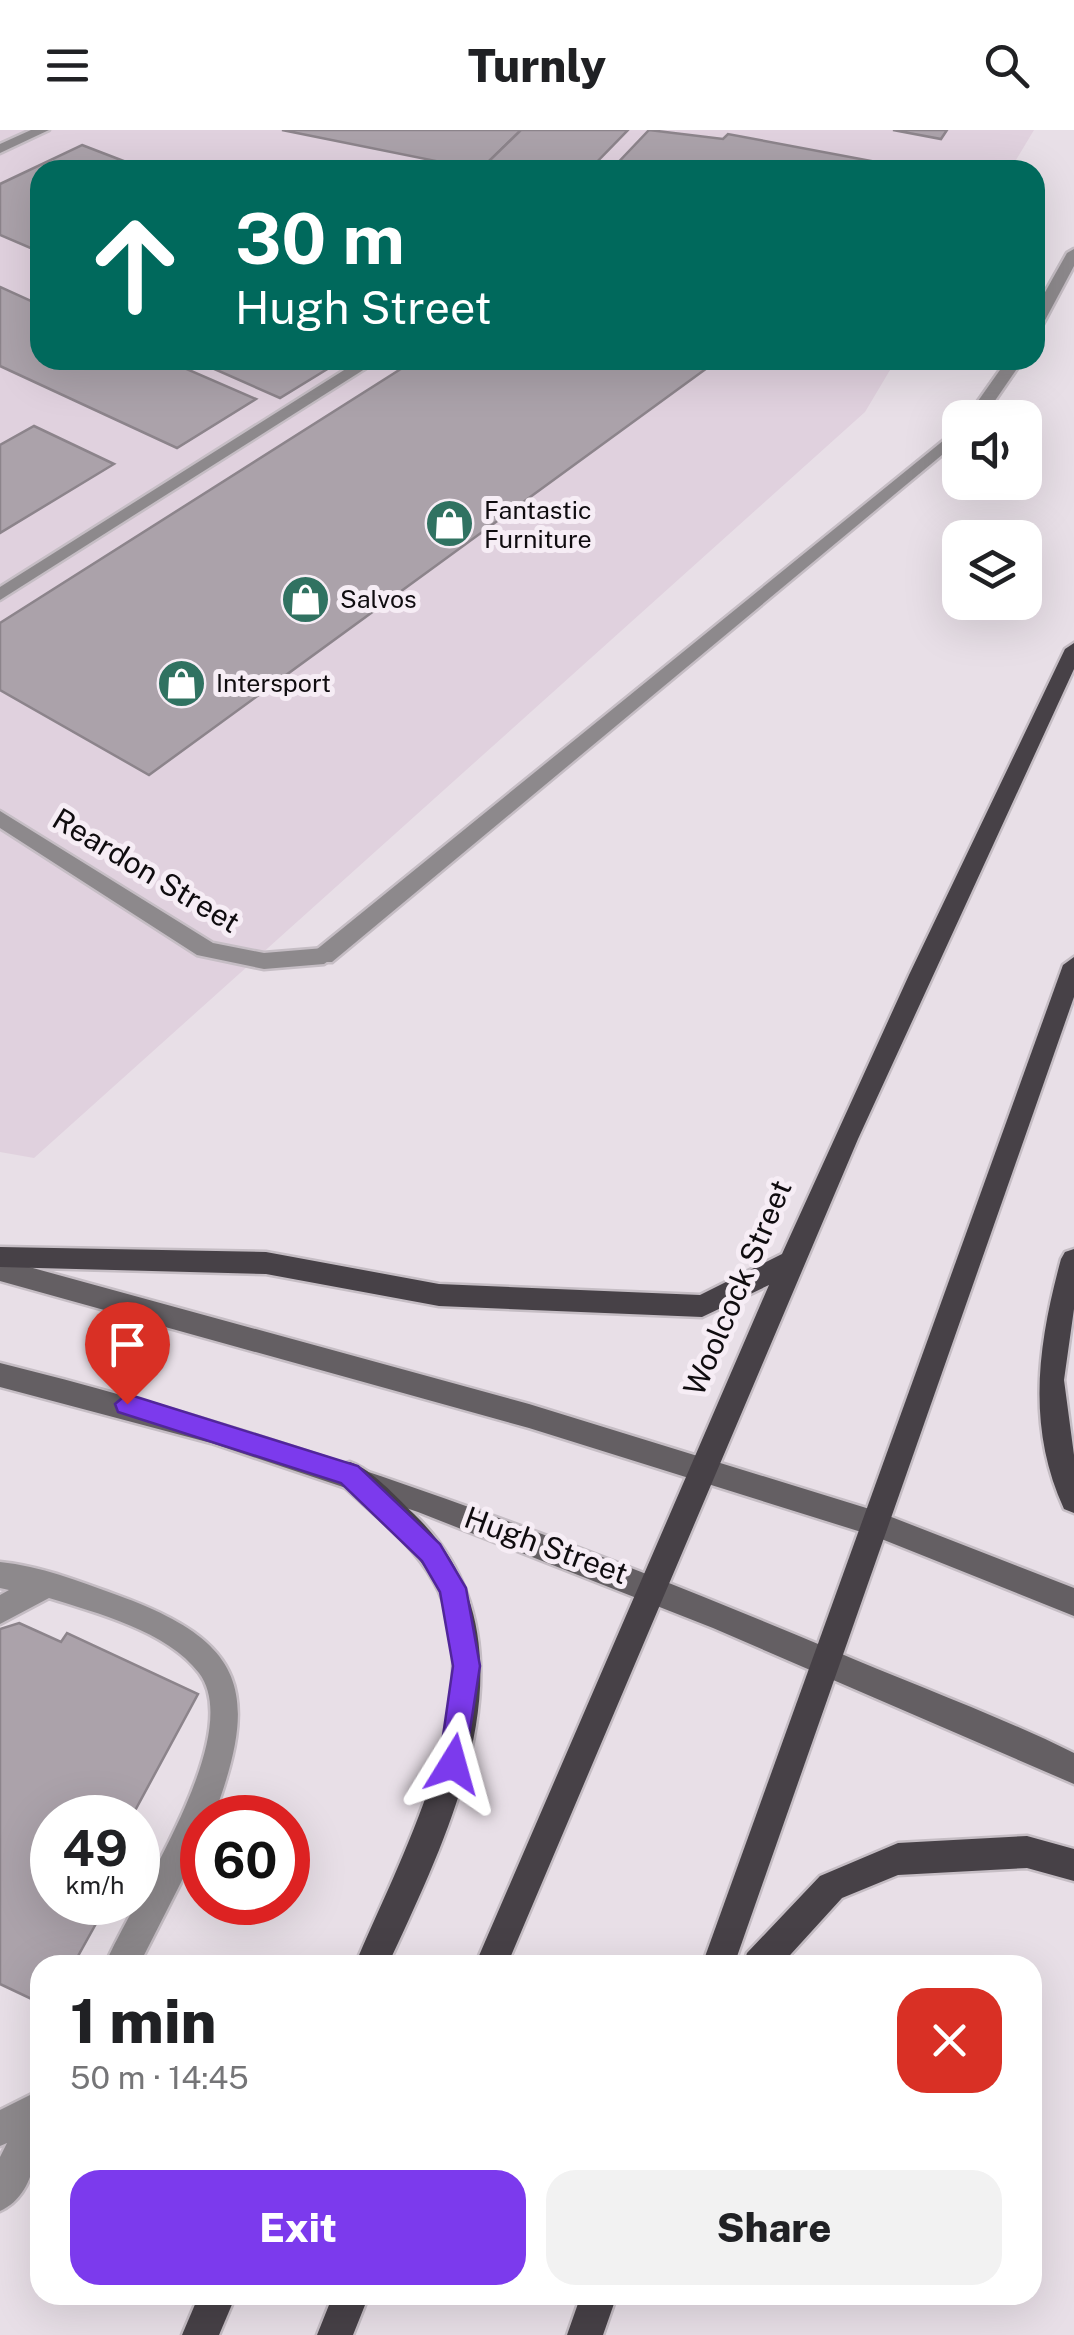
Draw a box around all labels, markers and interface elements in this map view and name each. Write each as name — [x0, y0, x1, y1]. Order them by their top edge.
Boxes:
icon: menu — [40, 38, 95, 93]
icon: search — [979, 38, 1034, 93]
text: Turnly — [468, 39, 606, 92]
text: 30 m — [235, 197, 405, 280]
icon: ahead — [70, 200, 200, 330]
text: Hugh Street — [235, 281, 492, 334]
map controls — [942, 400, 1042, 620]
button: sound — [942, 400, 1042, 500]
place label: Fantastic Furniture — [484, 495, 592, 554]
shop icon: Fantastic Furniture — [423, 498, 475, 550]
button: layers — [942, 520, 1042, 620]
shop icon: Salvos — [279, 573, 331, 625]
place label: Salvos — [340, 584, 417, 614]
shop icon: Intersport — [155, 657, 207, 709]
place label: Intersport — [216, 668, 331, 698]
street label: Reardon Street — [46, 800, 247, 940]
street label: Woolcock Street — [675, 1174, 799, 1401]
pin — [85, 1302, 170, 1405]
icon: arrive — [100, 1317, 155, 1372]
street label: Hugh Street — [460, 1499, 633, 1591]
position arrow — [401, 1712, 505, 1816]
speed limit sign: 60 — [180, 1795, 310, 1925]
text: 49 — [62, 1818, 128, 1877]
text: km/h — [66, 1870, 124, 1900]
text: 1 min — [70, 1986, 217, 2057]
button: close — [897, 1988, 1002, 2093]
text: 50 m · 14:45 — [70, 2059, 249, 2096]
button: Exit — [70, 2170, 526, 2285]
button: Share — [546, 2170, 1002, 2285]

